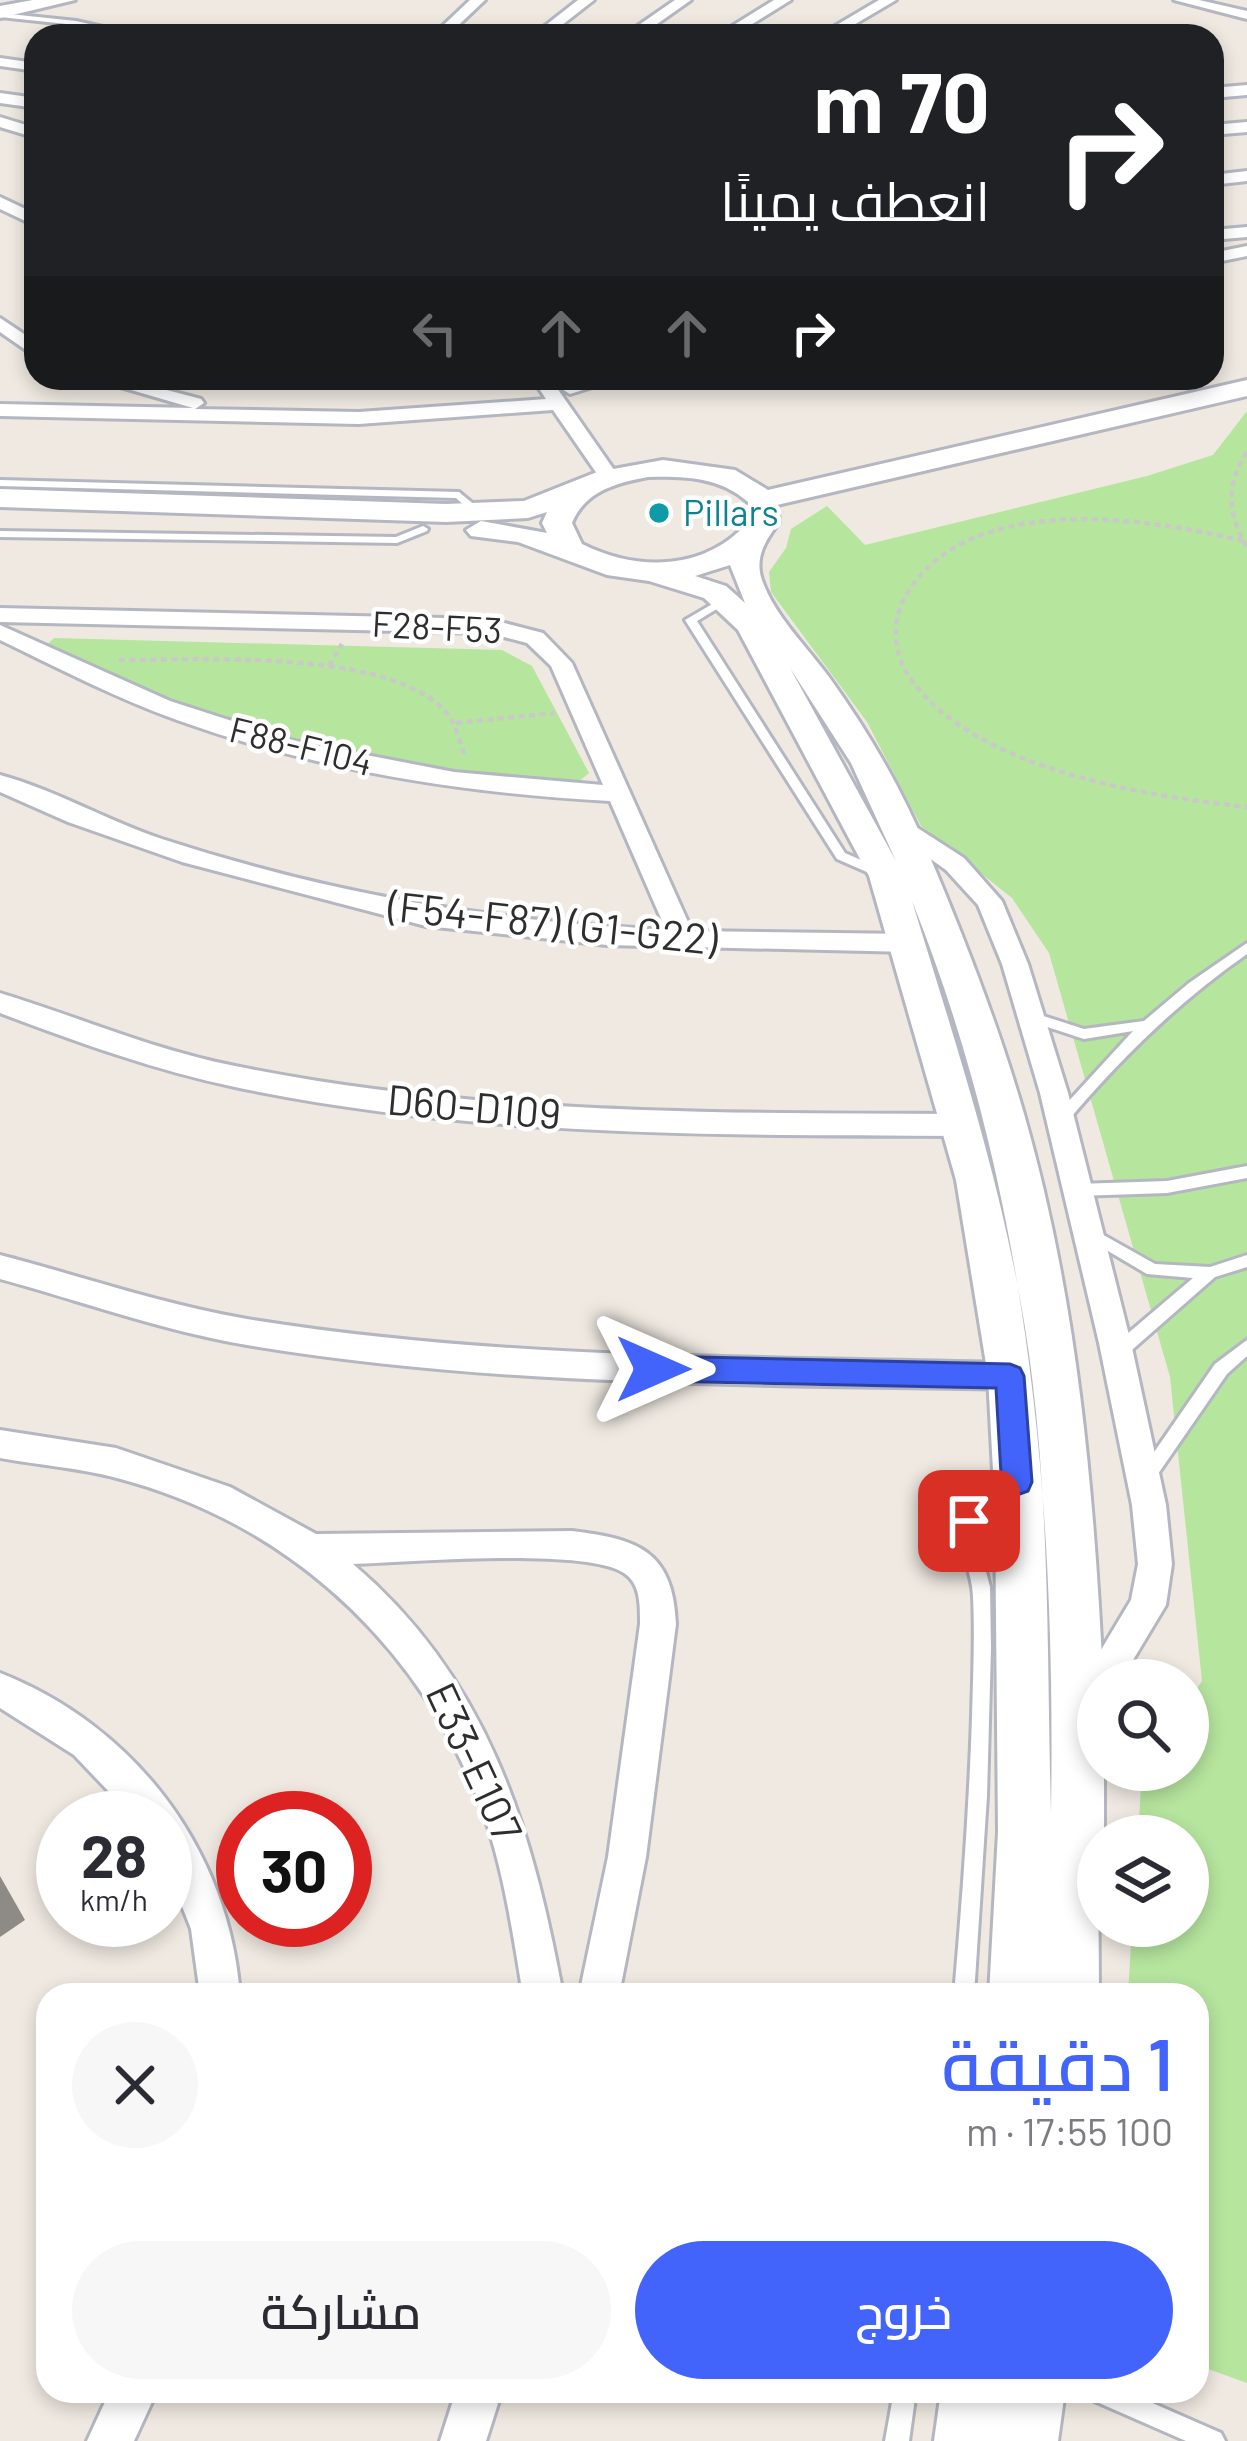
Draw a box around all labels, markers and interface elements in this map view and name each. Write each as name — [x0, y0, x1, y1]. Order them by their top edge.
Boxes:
text: 70 m — [814, 49, 990, 150]
icon: right — [1032, 72, 1188, 228]
text: انعطف يمينًا — [720, 167, 990, 232]
icon: left — [402, 300, 468, 366]
icon: ahead — [528, 300, 594, 366]
icon: ahead — [654, 300, 720, 366]
icon: right — [780, 300, 846, 366]
place label: Pillars — [683, 490, 779, 533]
marker: Pillars — [646, 500, 672, 526]
street label: F28-F53 — [371, 601, 503, 650]
street label: F88-F104 — [226, 706, 377, 783]
street label: (F54-F87) (G1-G22) — [385, 879, 721, 963]
street label: D60-D109 — [385, 1073, 563, 1138]
position arrow — [590, 1306, 716, 1432]
pin — [918, 1470, 1020, 1572]
icon: arrive — [936, 1488, 1002, 1554]
map controls — [1077, 1659, 1209, 1947]
button: search — [1077, 1659, 1209, 1791]
street label: E33-E107 — [417, 1674, 534, 1848]
speed limit sign: 30 — [216, 1791, 372, 1947]
button: layers — [1077, 1815, 1209, 1947]
text: 28 — [81, 1818, 147, 1890]
text: km/h — [80, 1881, 148, 1917]
text: 1 دقيقة — [941, 2019, 1173, 2105]
button: close — [72, 2022, 198, 2148]
text: 100 m · 17:55 — [966, 2107, 1173, 2154]
button: مشاركة — [72, 2241, 611, 2379]
button: خروج — [635, 2241, 1173, 2379]

